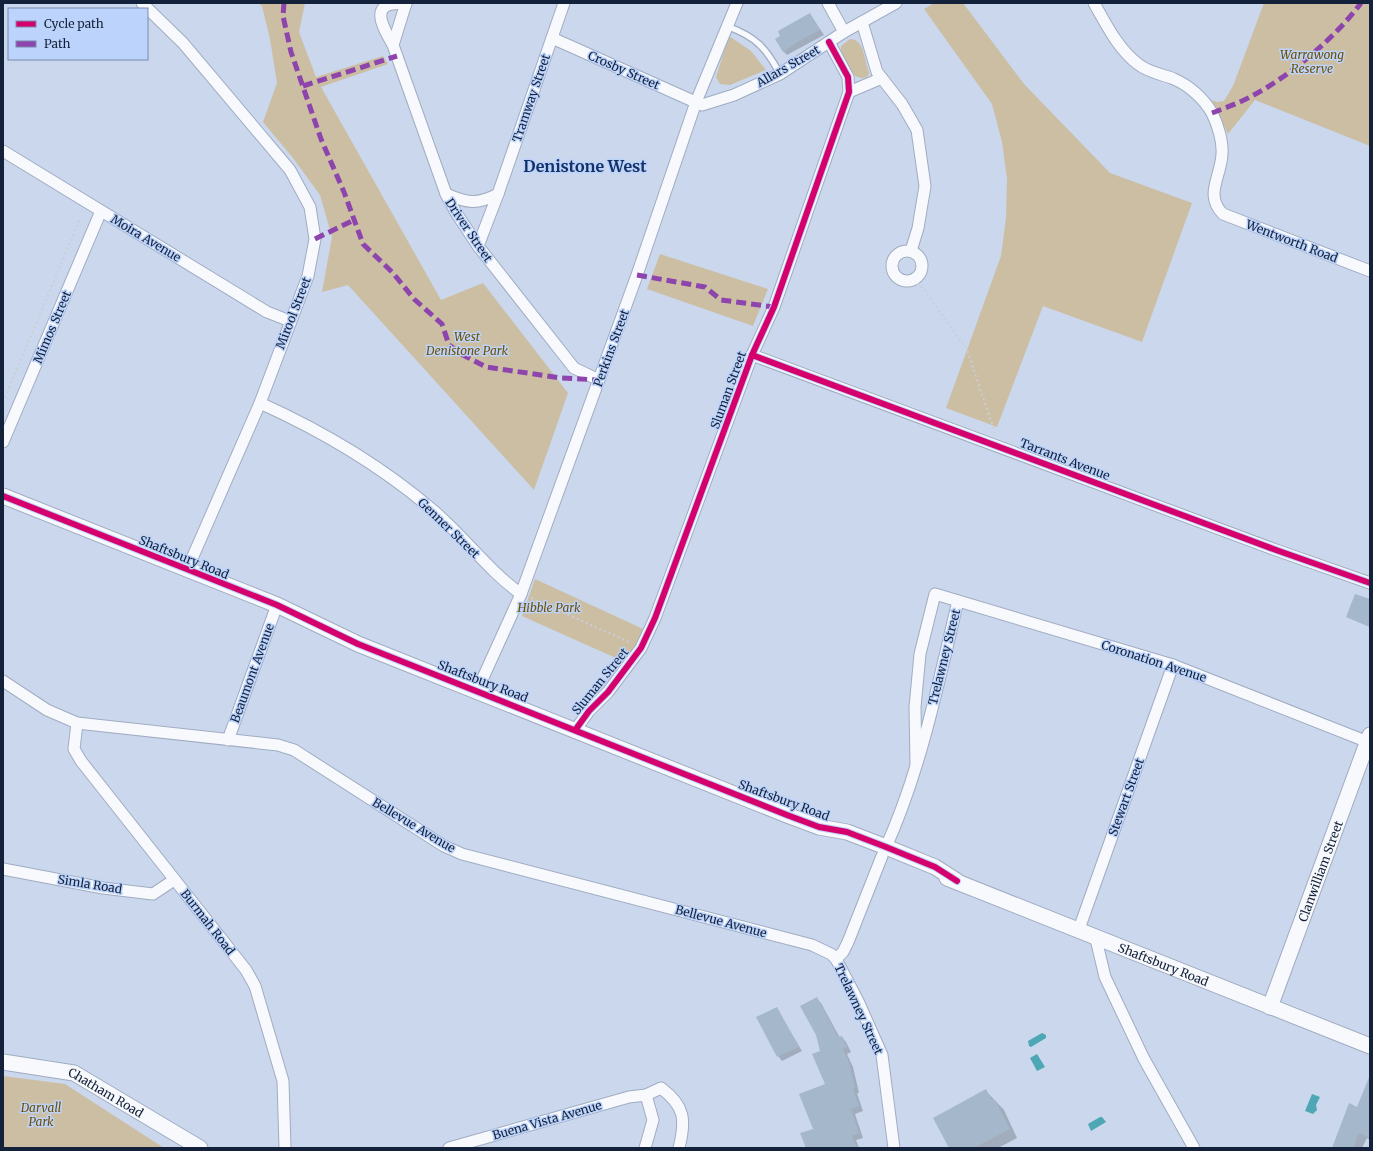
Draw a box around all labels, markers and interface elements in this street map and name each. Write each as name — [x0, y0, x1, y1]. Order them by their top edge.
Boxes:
legend — [8, 8, 148, 60]
text: Cycle path — [44, 16, 104, 31]
text: Path — [44, 36, 70, 51]
street label: Allars Street — [753, 42, 823, 91]
park label: Warrawong Reserve — [1280, 47, 1344, 76]
street label: Crosby Street — [586, 48, 662, 93]
street label: Tramway Street — [509, 52, 553, 144]
district label: Denistone West — [523, 156, 647, 176]
street label: Driver Street — [442, 195, 496, 265]
street label: Moira Avenue — [108, 211, 184, 265]
street label: Wentworth Road — [1243, 216, 1340, 265]
street label: Mirool Street — [272, 275, 314, 351]
street label: Mimos Street — [30, 288, 74, 366]
street label: Perkins Street — [590, 307, 632, 389]
park label: West Denistone Park — [425, 329, 508, 358]
street label: Sluman Street — [707, 349, 749, 431]
street label: Tarrants Avenue — [1018, 435, 1112, 483]
street label: Genner Street — [415, 495, 483, 561]
street label: Shaftsbury Road — [137, 532, 231, 582]
park label: Hibble Park — [516, 600, 581, 615]
street label: Trelawney Street — [925, 607, 963, 707]
street label: Beaumont Avenue — [227, 621, 277, 725]
street label: Coronation Avenue — [1100, 637, 1208, 685]
street label: Sluman Street — [569, 644, 632, 717]
street label: Shaftsbury Road — [436, 657, 530, 705]
street label: Stewart Street — [1105, 756, 1147, 838]
street label: Shaftsbury Road — [736, 777, 832, 823]
street label: Bellevue Avenue — [370, 794, 458, 856]
street label: Clanwilliam Street — [1295, 818, 1346, 924]
street label: Simla Road — [57, 872, 123, 896]
street label: Burmah Road — [178, 886, 238, 958]
street label: Bellevue Avenue — [674, 902, 768, 940]
street label: Shaftsbury Road — [1116, 939, 1211, 989]
street label: Trelawney Street — [831, 961, 887, 1057]
street label: Chatham Road — [68, 1065, 146, 1120]
street label: Buena Vista Avenue — [491, 1097, 603, 1143]
park label: Darvall Park — [20, 1100, 62, 1129]

